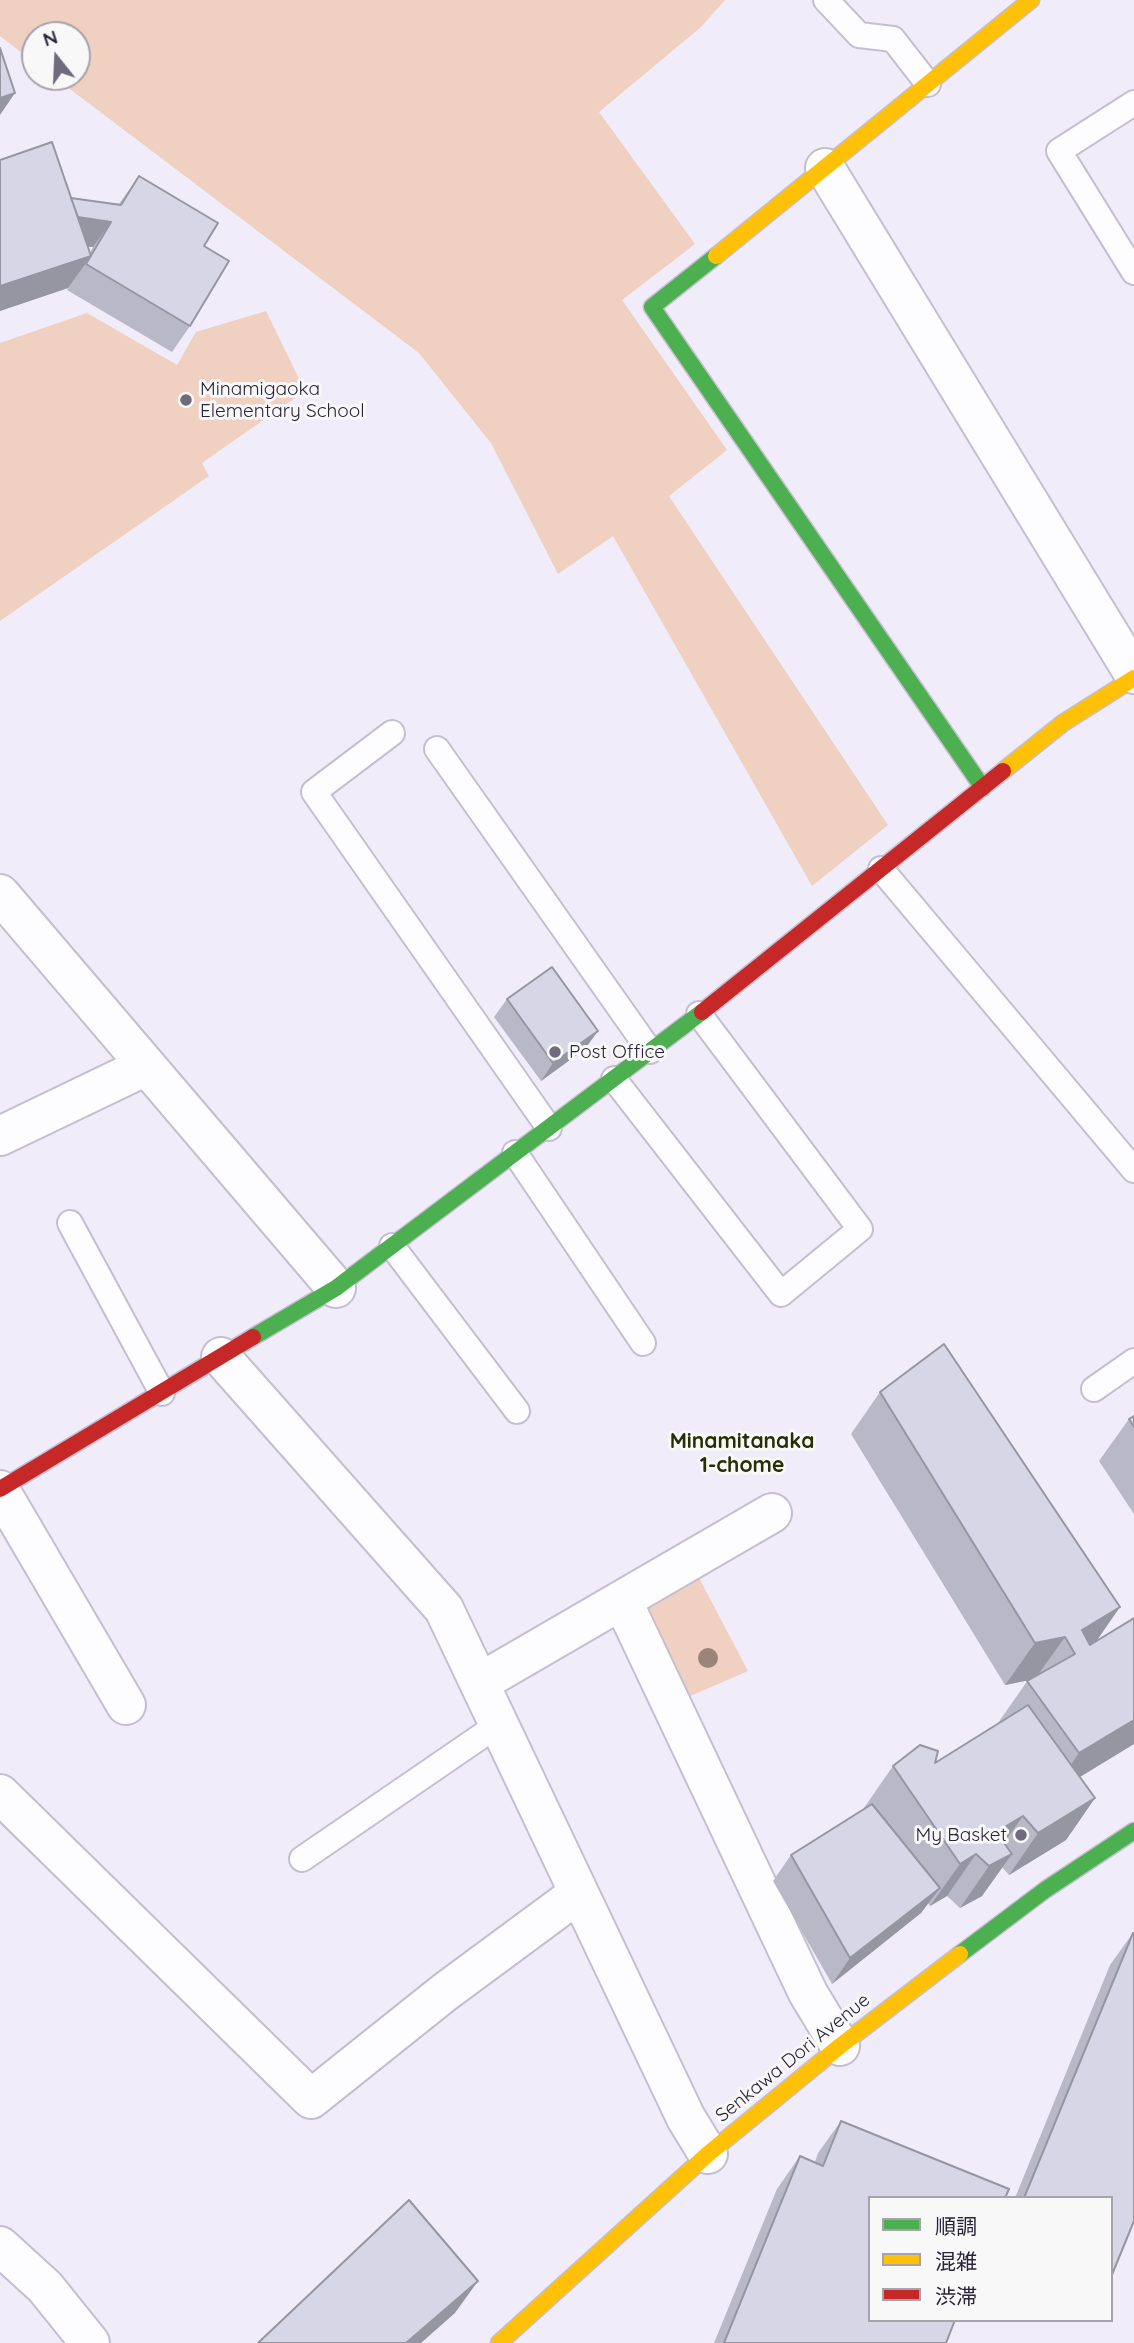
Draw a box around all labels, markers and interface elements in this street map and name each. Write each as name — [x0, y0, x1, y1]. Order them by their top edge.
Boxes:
north arrow — [21, 21, 91, 91]
text: N — [40, 24, 60, 52]
place label: Minamigaoka Elementary School — [200, 378, 365, 422]
marker: Minamigaoka Elementary School — [178, 392, 194, 408]
place label: Post Office — [569, 1041, 665, 1063]
marker: Post Office — [547, 1044, 563, 1060]
district label: Minamitanaka 1-chome — [670, 1429, 814, 1479]
place label: My Basket — [916, 1824, 1007, 1846]
marker: My Basket — [1013, 1827, 1029, 1843]
street label: Senkawa Dori Avenue — [711, 1989, 875, 2127]
legend — [868, 2196, 1113, 2322]
text: 順調 — [935, 2213, 977, 2239]
text: 混雑 — [935, 2248, 977, 2274]
text: 渋滞 — [935, 2283, 977, 2309]

